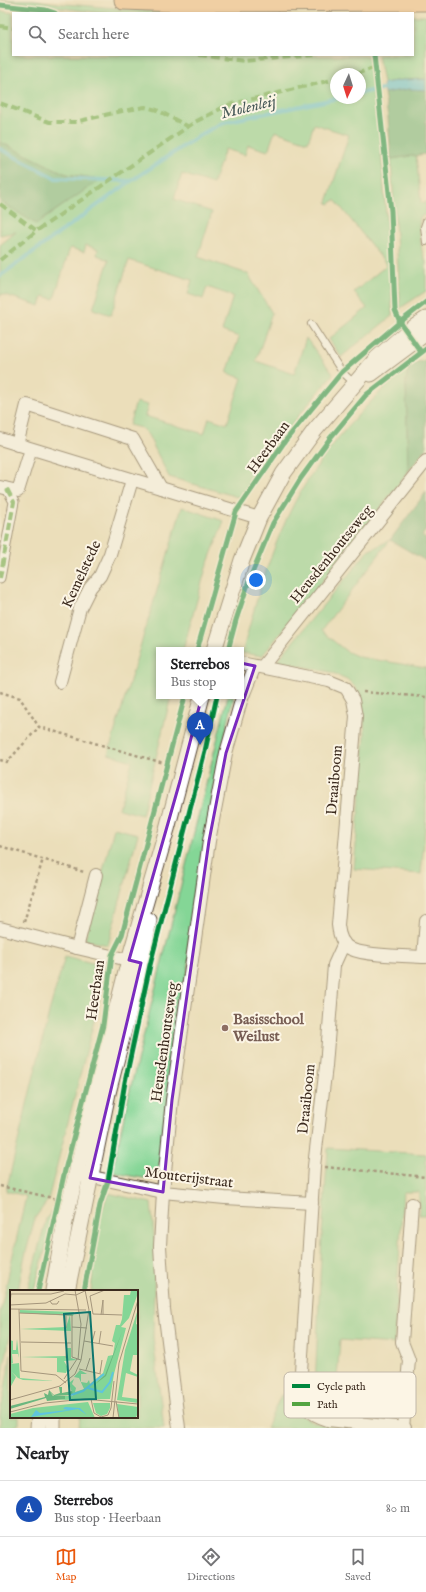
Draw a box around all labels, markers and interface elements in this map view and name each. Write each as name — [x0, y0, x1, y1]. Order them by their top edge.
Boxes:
search box — [12, 12, 414, 56]
icon: search — [26, 23, 48, 45]
text: Search here — [58, 25, 129, 44]
north arrow — [330, 68, 366, 104]
water label: Molenleij — [219, 91, 280, 124]
street label: Heerbaan — [243, 417, 294, 478]
street label: Heusdenhoutseweg — [286, 501, 377, 607]
street label: Kemelstede — [58, 537, 105, 611]
your location — [246, 570, 266, 590]
popup — [156, 647, 244, 699]
text: Sterrebos — [170, 655, 230, 674]
text: Bus stop — [170, 674, 216, 691]
pin: A — [187, 712, 213, 745]
street label: Draaiboom — [322, 744, 347, 816]
street label: Heerbaan — [82, 959, 109, 1022]
street label: Heusdenhoutseweg — [147, 980, 182, 1103]
place label: Basisschool Weilust — [232, 1010, 305, 1046]
marker: Basisschool Weilust — [220, 1023, 230, 1033]
street label: Draaiboom — [293, 1063, 320, 1135]
street label: Mouterijstraat — [144, 1163, 234, 1192]
inset map — [10, 1290, 138, 1418]
legend — [284, 1372, 416, 1418]
text: Cycle path — [317, 1380, 366, 1394]
text: Path — [317, 1398, 338, 1412]
text: Nearby — [16, 1444, 69, 1465]
text: Sterrebos — [54, 1491, 113, 1510]
text: A — [25, 1500, 33, 1517]
text: 80 m — [386, 1500, 410, 1517]
text: Bus stop · Heerbaan — [54, 1510, 161, 1527]
tab: Map — [55, 1546, 77, 1584]
tab: Directions — [187, 1546, 235, 1584]
tab: Saved — [345, 1546, 371, 1584]

